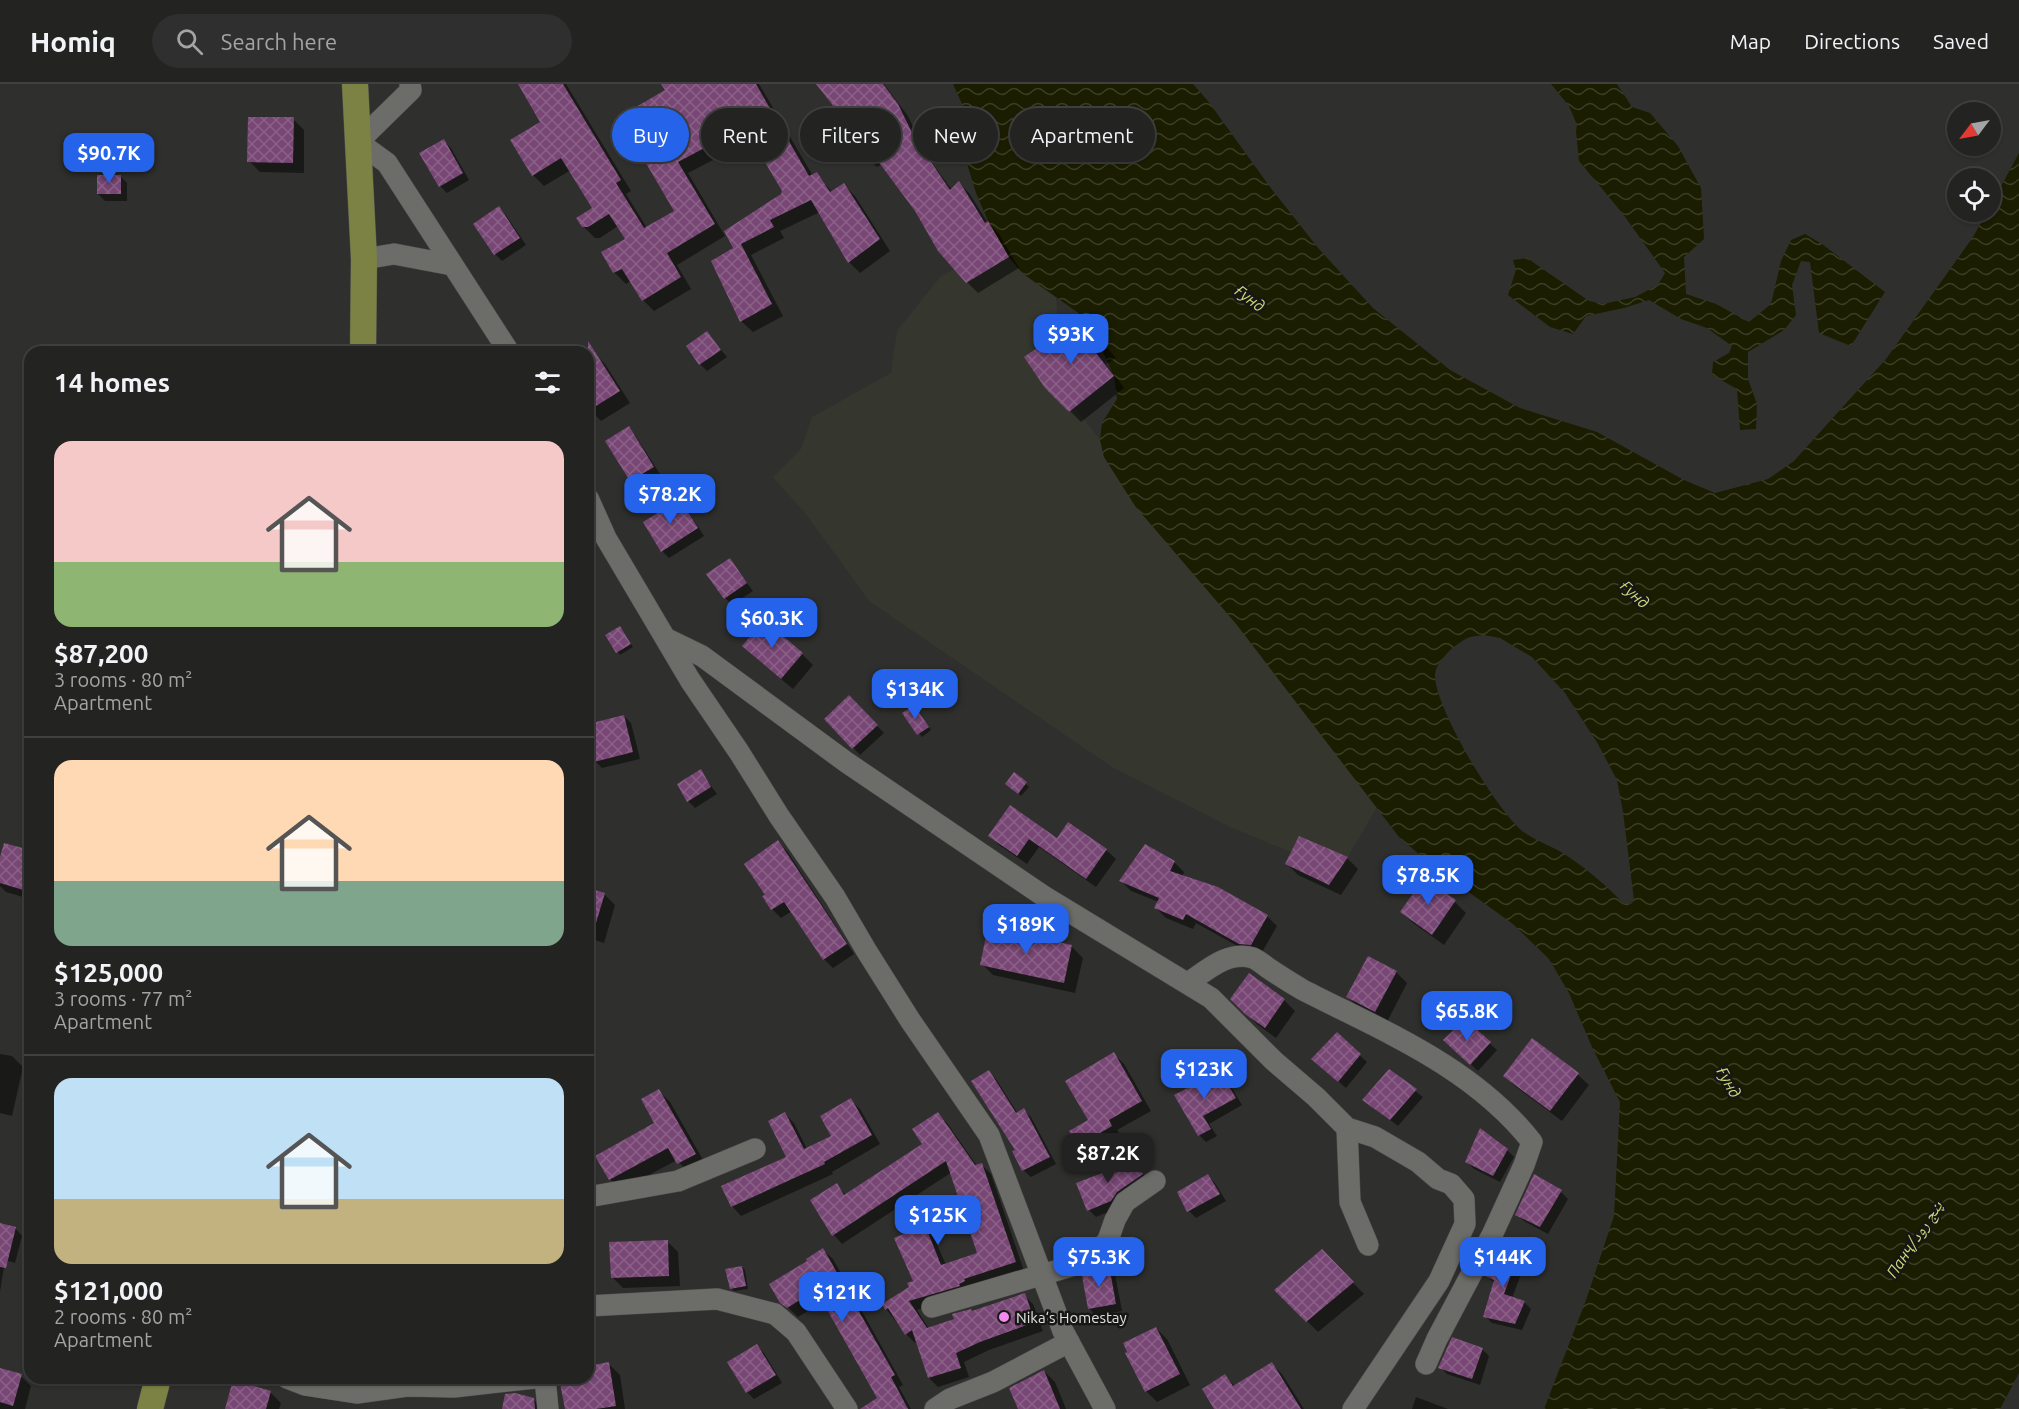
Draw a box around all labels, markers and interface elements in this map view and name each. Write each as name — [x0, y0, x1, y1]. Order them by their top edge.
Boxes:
search box — [152, 14, 572, 68]
icon: search — [173, 25, 206, 58]
text: Homiq — [30, 26, 116, 57]
text: Search here — [221, 29, 337, 54]
text: Map — [1730, 29, 1771, 53]
text: Directions — [1804, 29, 1900, 53]
text: Saved — [1933, 29, 1989, 53]
north arrow — [1947, 102, 2001, 156]
map controls — [1947, 102, 2001, 222]
chip: Buy — [612, 108, 689, 162]
chip: Rent — [701, 108, 788, 162]
chip: Filters — [800, 108, 901, 162]
chip: New — [913, 108, 998, 162]
chip: Apartment — [1010, 108, 1155, 162]
pin: $90.7K — [60, 133, 158, 184]
text: $90.7K — [77, 141, 141, 164]
button: locate — [1947, 168, 2001, 222]
water label: Ғунд — [1232, 281, 1268, 315]
pin: $93K — [1035, 314, 1107, 365]
text: $93K — [1047, 322, 1095, 345]
icon: filters — [531, 366, 564, 399]
text: 14 homes — [54, 368, 170, 397]
pin: $78.2K — [621, 474, 719, 525]
icon: home — [255, 480, 363, 588]
text: $78.2K — [638, 482, 702, 505]
water label: Ғунд — [1617, 576, 1653, 612]
pin: $60.3K — [723, 598, 821, 649]
text: $60.3K — [740, 606, 804, 629]
text: $87,200 — [54, 639, 148, 668]
text: 3 rooms · 80 m² — [54, 668, 192, 691]
pin: $134K — [873, 669, 957, 720]
text: $134K — [886, 677, 944, 700]
text: Apartment — [54, 691, 152, 714]
icon: home — [255, 799, 363, 907]
pin: $78.5K — [1379, 855, 1477, 906]
text: $78.5K — [1396, 863, 1460, 886]
pin: $189K — [984, 904, 1068, 955]
text: $189K — [997, 912, 1055, 935]
text: $125,000 — [54, 958, 163, 987]
text: 3 rooms · 77 m² — [54, 987, 192, 1010]
pin: $65.8K — [1418, 991, 1516, 1042]
text: $65.8K — [1435, 999, 1499, 1022]
text: Apartment — [54, 1010, 152, 1033]
pin: $123K — [1162, 1049, 1246, 1100]
text: $123K — [1175, 1057, 1233, 1080]
water label: Ғунд — [1713, 1063, 1745, 1101]
icon: home — [255, 1117, 363, 1225]
pin: $87.2K — [1059, 1133, 1157, 1184]
text: $87.2K — [1076, 1141, 1140, 1164]
pin: $125K — [896, 1195, 980, 1246]
water label: Панҷ/پنج رود — [1883, 1197, 1947, 1282]
text: $125K — [909, 1203, 967, 1226]
pin: $75.3K — [1050, 1237, 1148, 1288]
pin: $144K — [1461, 1237, 1545, 1288]
text: $75.3K — [1067, 1245, 1131, 1268]
text: $144K — [1474, 1245, 1532, 1268]
pin: $121K — [800, 1272, 884, 1323]
text: $121,000 — [54, 1276, 163, 1305]
text: $121K — [813, 1280, 871, 1303]
text: 2 rooms · 80 m² — [54, 1305, 192, 1328]
place label: Nika‘s Homestay — [1016, 1309, 1127, 1326]
marker: Nika‘s Homestay — [997, 1310, 1011, 1324]
text: Apartment — [54, 1328, 152, 1351]

